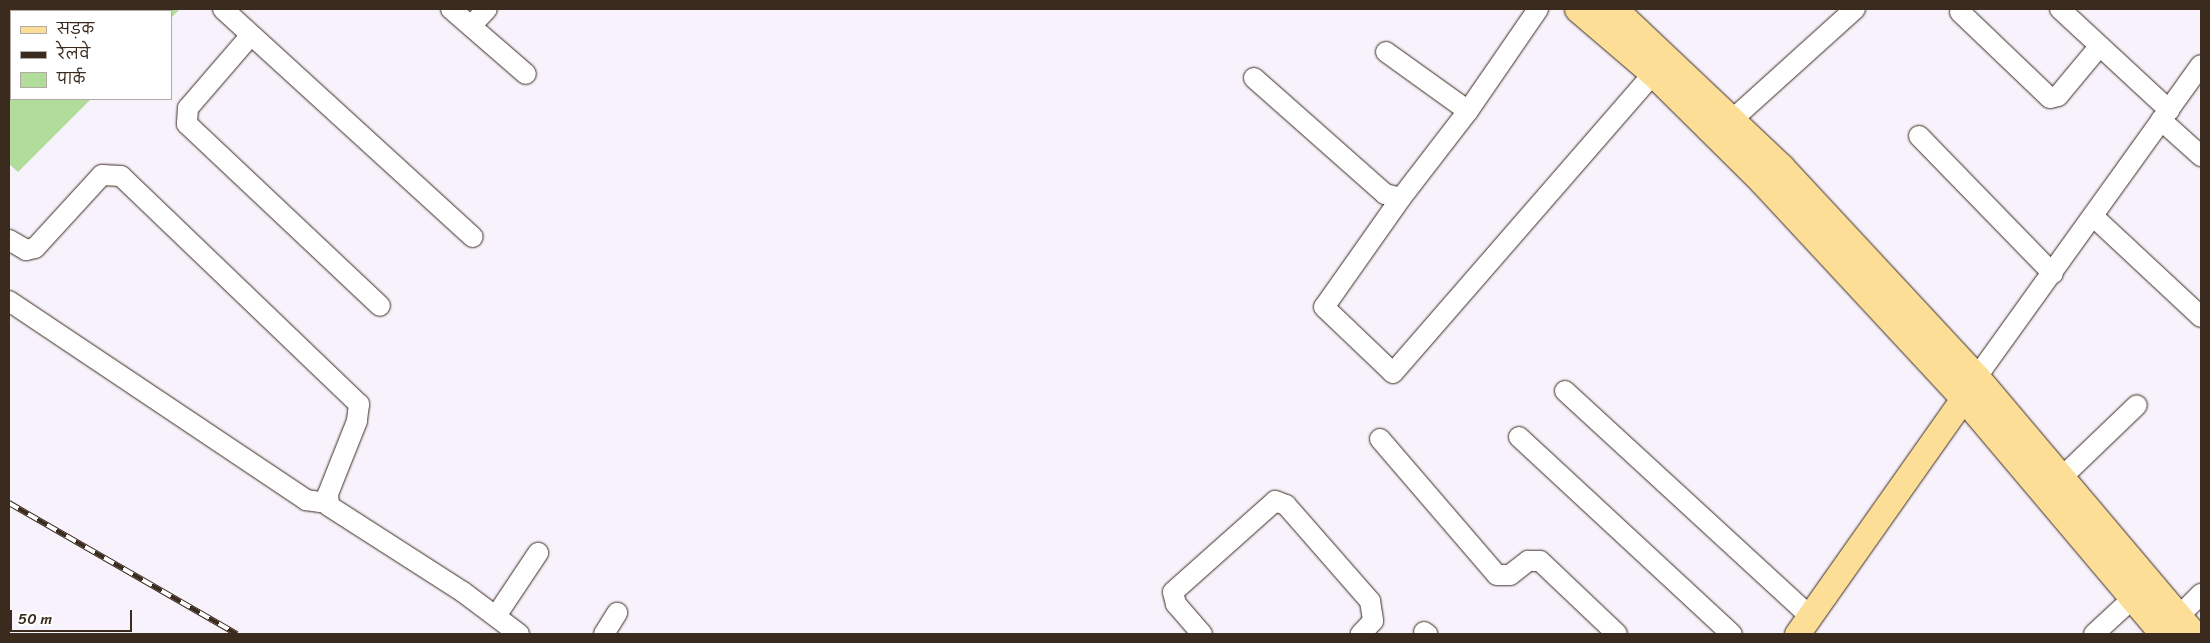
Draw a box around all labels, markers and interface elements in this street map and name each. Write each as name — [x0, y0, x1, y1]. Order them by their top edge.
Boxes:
legend — [10, 10, 172, 100]
text: सड़क — [57, 16, 94, 42]
text: रेलवे — [57, 41, 90, 67]
text: पार्क — [57, 66, 85, 92]
scale bar — [12, 600, 135, 632]
text: 50 m — [18, 606, 52, 632]

